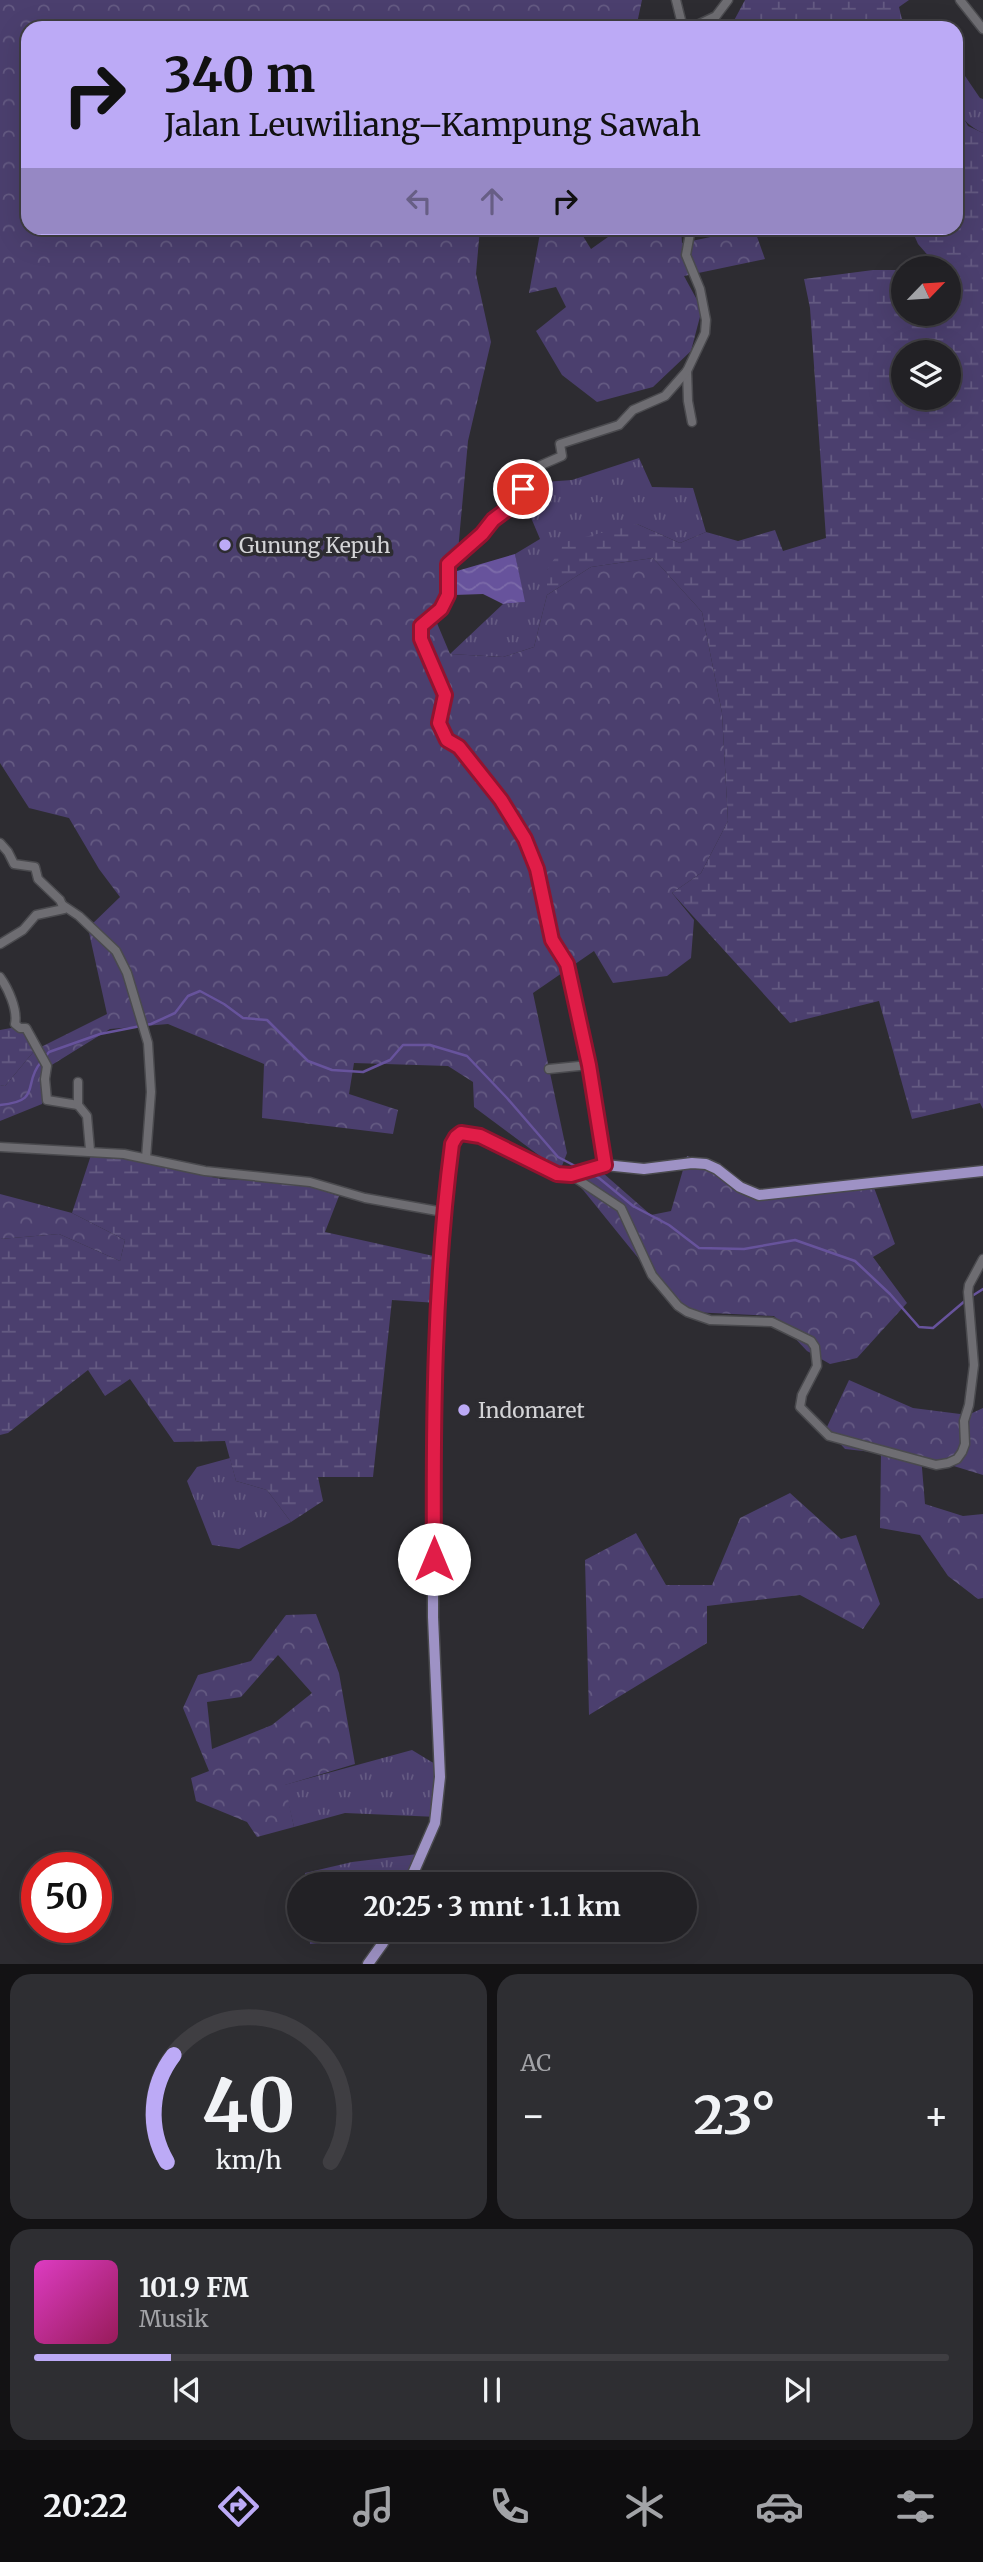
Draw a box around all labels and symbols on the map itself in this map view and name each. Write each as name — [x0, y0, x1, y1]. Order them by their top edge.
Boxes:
north arrow — [891, 256, 961, 326]
pin — [493, 459, 553, 519]
place label: Gunung Kepuh — [239, 532, 391, 559]
marker: Gunung Kepuh — [217, 537, 233, 553]
place label: Indomaret — [478, 1397, 585, 1424]
marker: Indomaret — [456, 1402, 472, 1418]
position arrow — [397, 1522, 471, 1596]
speed limit sign: 50 — [21, 1852, 112, 1943]

